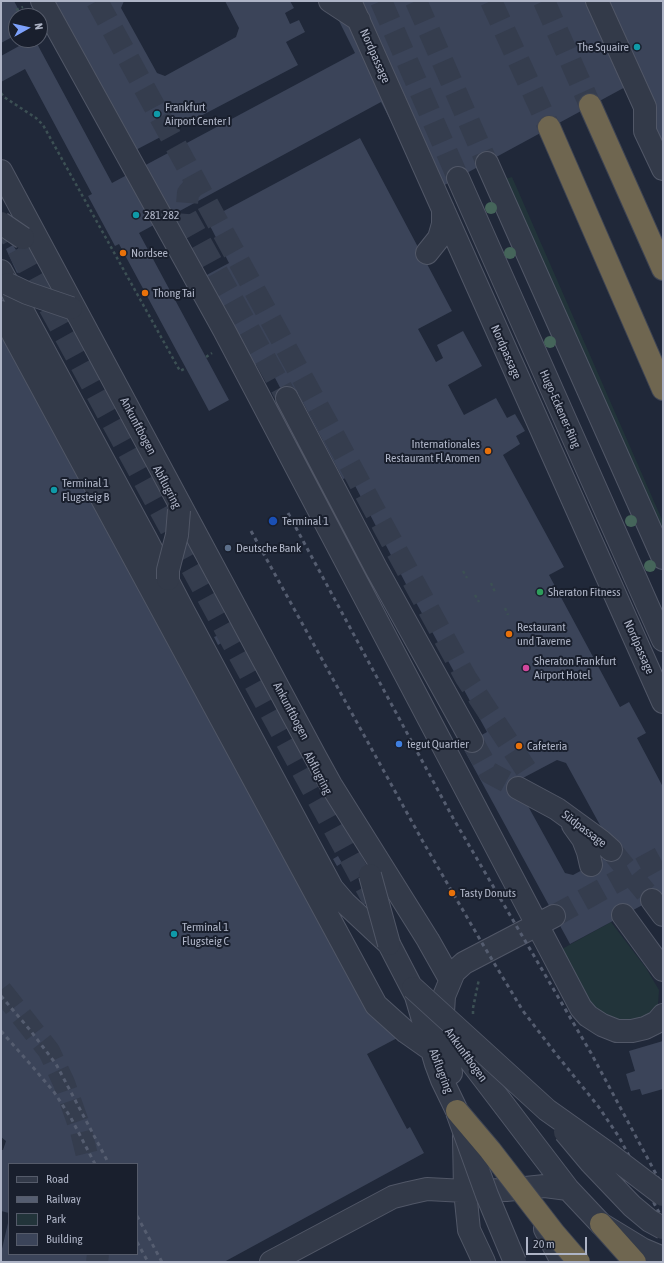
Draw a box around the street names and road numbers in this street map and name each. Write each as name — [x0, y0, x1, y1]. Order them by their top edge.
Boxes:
street label: Nordpassage — [357, 27, 393, 85]
street label: Nordpassage — [488, 323, 524, 381]
street label: Hugo-Eckener-Ring — [536, 368, 584, 450]
street label: Ankunftbogen — [117, 395, 159, 457]
street label: Abflugring — [150, 463, 184, 511]
street label: Nordpassage — [621, 618, 657, 676]
street label: Ankunftbogen — [270, 680, 312, 742]
street label: Abflugring — [301, 749, 335, 797]
street label: Südpassage — [559, 808, 609, 850]
street label: Ankunftbogen — [442, 1025, 490, 1085]
street label: Abflugring — [426, 1047, 456, 1095]

